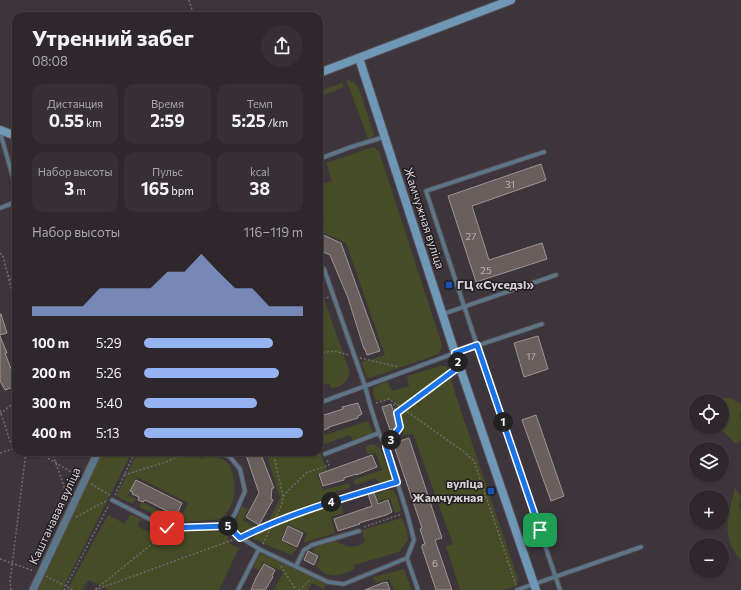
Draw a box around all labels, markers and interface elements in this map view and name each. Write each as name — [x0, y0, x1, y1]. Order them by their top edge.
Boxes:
text: Утренний забег — [32, 24, 194, 51]
button: share — [261, 25, 303, 67]
text: 08:08 — [32, 53, 68, 69]
text: Дистанция — [47, 97, 103, 110]
text: Время — [151, 97, 184, 110]
text: Темп — [247, 97, 273, 110]
text: 0.55 — [49, 110, 84, 131]
text: 2:59 — [150, 110, 185, 131]
text: 5:25 — [232, 110, 266, 131]
text: km — [84, 116, 102, 129]
text: /km — [266, 116, 288, 129]
text: Набор высоты — [38, 165, 112, 178]
text: Пульс — [152, 165, 183, 178]
text: kcal — [250, 165, 270, 178]
street label: Жамчужная вуліца — [402, 165, 448, 270]
text: 3 — [64, 178, 74, 199]
text: 165 — [141, 178, 169, 199]
text: 38 — [250, 178, 270, 199]
house number: 31 — [505, 178, 515, 190]
text: m — [74, 184, 86, 197]
text: bpm — [169, 184, 194, 197]
text: Набор высоты — [32, 224, 120, 240]
text: 116–119 m — [243, 224, 303, 240]
house number: 27 — [466, 230, 476, 242]
house number: 25 — [480, 264, 492, 276]
place label: ГЦ «Суседзі» — [457, 277, 534, 291]
marker: ГЦ «Суседзі» — [444, 280, 454, 290]
text: 100 m — [32, 335, 69, 351]
text: 5:29 — [96, 335, 122, 351]
house number: 17 — [526, 350, 536, 362]
pin: 2 — [448, 352, 468, 372]
text: 2 — [455, 355, 461, 368]
text: 200 m — [32, 365, 70, 381]
text: 5:26 — [96, 365, 122, 381]
map controls — [689, 394, 729, 578]
button: locate — [689, 394, 729, 434]
text: 300 m — [32, 395, 71, 411]
text: 5:40 — [96, 395, 123, 411]
pin: 1 — [493, 412, 513, 432]
text: 1 — [501, 415, 505, 428]
text: 400 m — [32, 425, 71, 441]
text: 5:13 — [96, 425, 120, 441]
pin: 3 — [381, 430, 401, 450]
text: 3 — [388, 433, 394, 446]
button: layers — [689, 442, 729, 482]
street label: Каштанавая вуліца — [25, 465, 83, 566]
place label: вуліца Жамчужная — [412, 476, 483, 504]
marker: вуліца Жамчужная — [486, 486, 496, 496]
button: + — [689, 490, 729, 530]
pin: 4 — [321, 492, 341, 512]
text: 4 — [328, 495, 334, 508]
pin — [150, 511, 184, 545]
pin — [523, 513, 557, 547]
pin: 5 — [218, 516, 238, 536]
icon: check — [156, 517, 178, 539]
text: 5 — [225, 519, 231, 532]
icon: arrive — [529, 519, 551, 541]
button: − — [689, 538, 729, 578]
house number: 6 — [432, 557, 438, 569]

